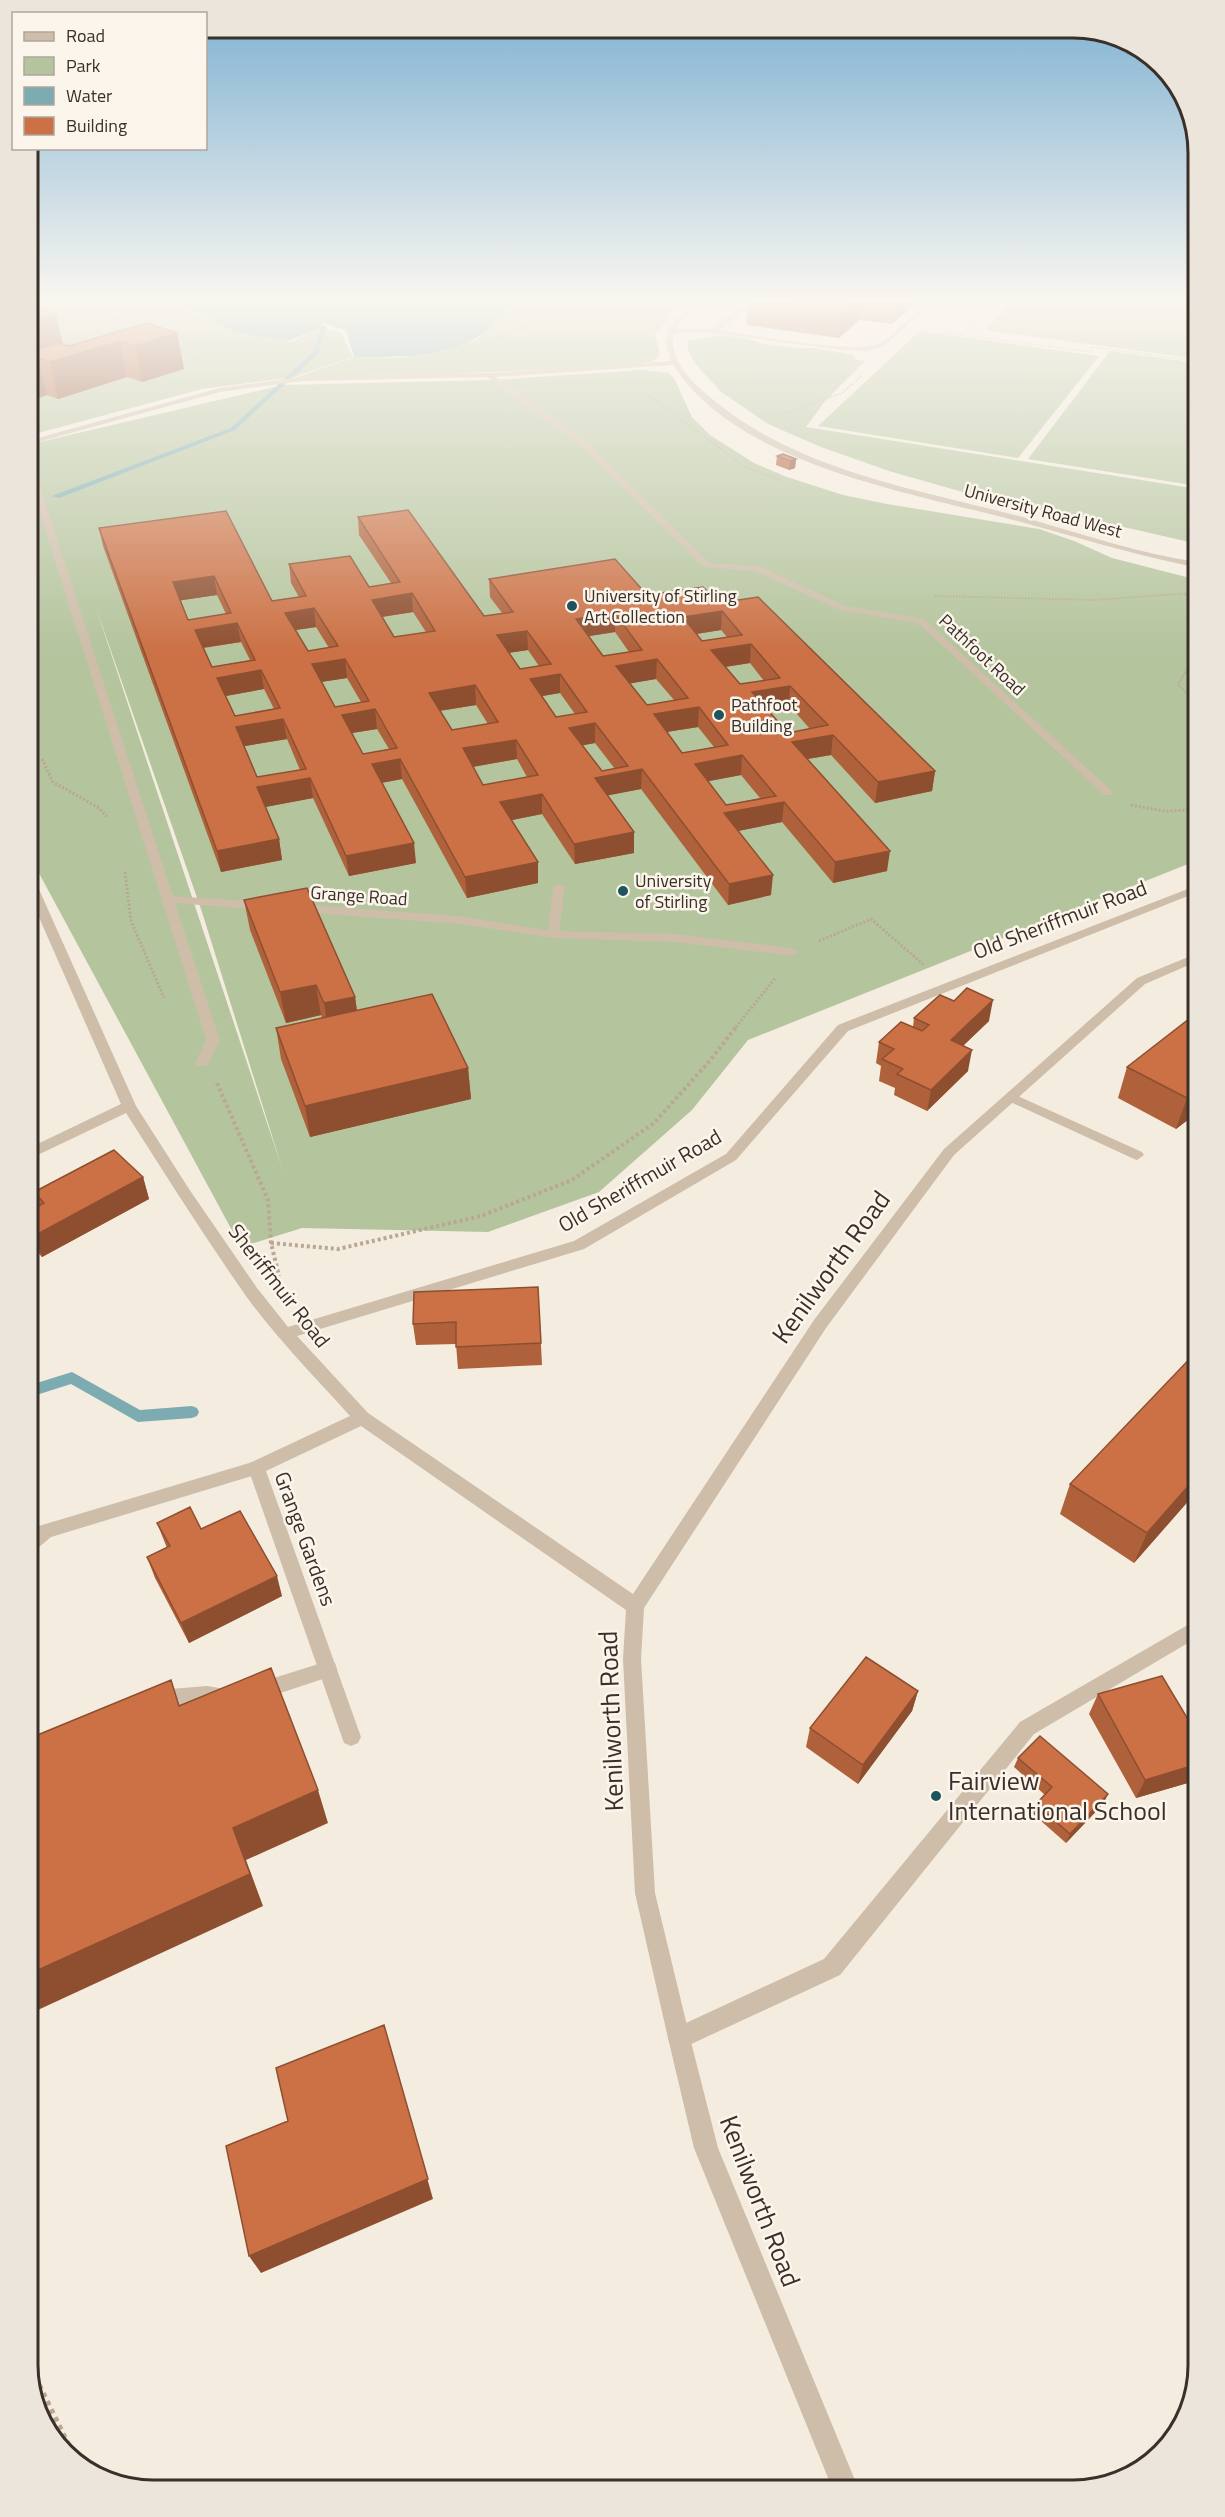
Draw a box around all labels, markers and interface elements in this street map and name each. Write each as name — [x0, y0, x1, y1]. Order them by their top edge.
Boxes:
legend — [12, 12, 207, 150]
text: Road — [66, 22, 105, 49]
text: Park — [66, 52, 101, 79]
text: Water — [66, 82, 112, 109]
text: Building — [66, 112, 127, 139]
street label: University Road West — [961, 476, 1126, 545]
place label: University of Stirling Art Collection — [584, 582, 737, 630]
marker: University of Stirling Art Collection — [565, 599, 579, 613]
street label: Pathfoot Road — [933, 607, 1032, 702]
place label: Pathfoot Building — [731, 691, 798, 739]
marker: Pathfoot Building — [712, 708, 726, 722]
place label: University of Stirling — [635, 867, 712, 915]
street label: Old Sheriffmuir Road — [968, 871, 1151, 967]
street label: Grange Road — [310, 879, 408, 912]
marker: University of Stirling — [616, 884, 630, 898]
street label: Old Sheriffmuir Road — [552, 1120, 727, 1240]
street label: Kenilworth Road — [762, 1182, 899, 1351]
street label: Sheriffmuir Road — [221, 1217, 338, 1354]
street label: Grange Gardens — [267, 1467, 345, 1610]
street label: Kenilworth Road — [588, 1630, 633, 1812]
place label: Fairview International School — [948, 1761, 1167, 1830]
marker: Fairview International School — [929, 1789, 943, 1803]
street label: Kenilworth Road — [710, 2109, 811, 2292]

